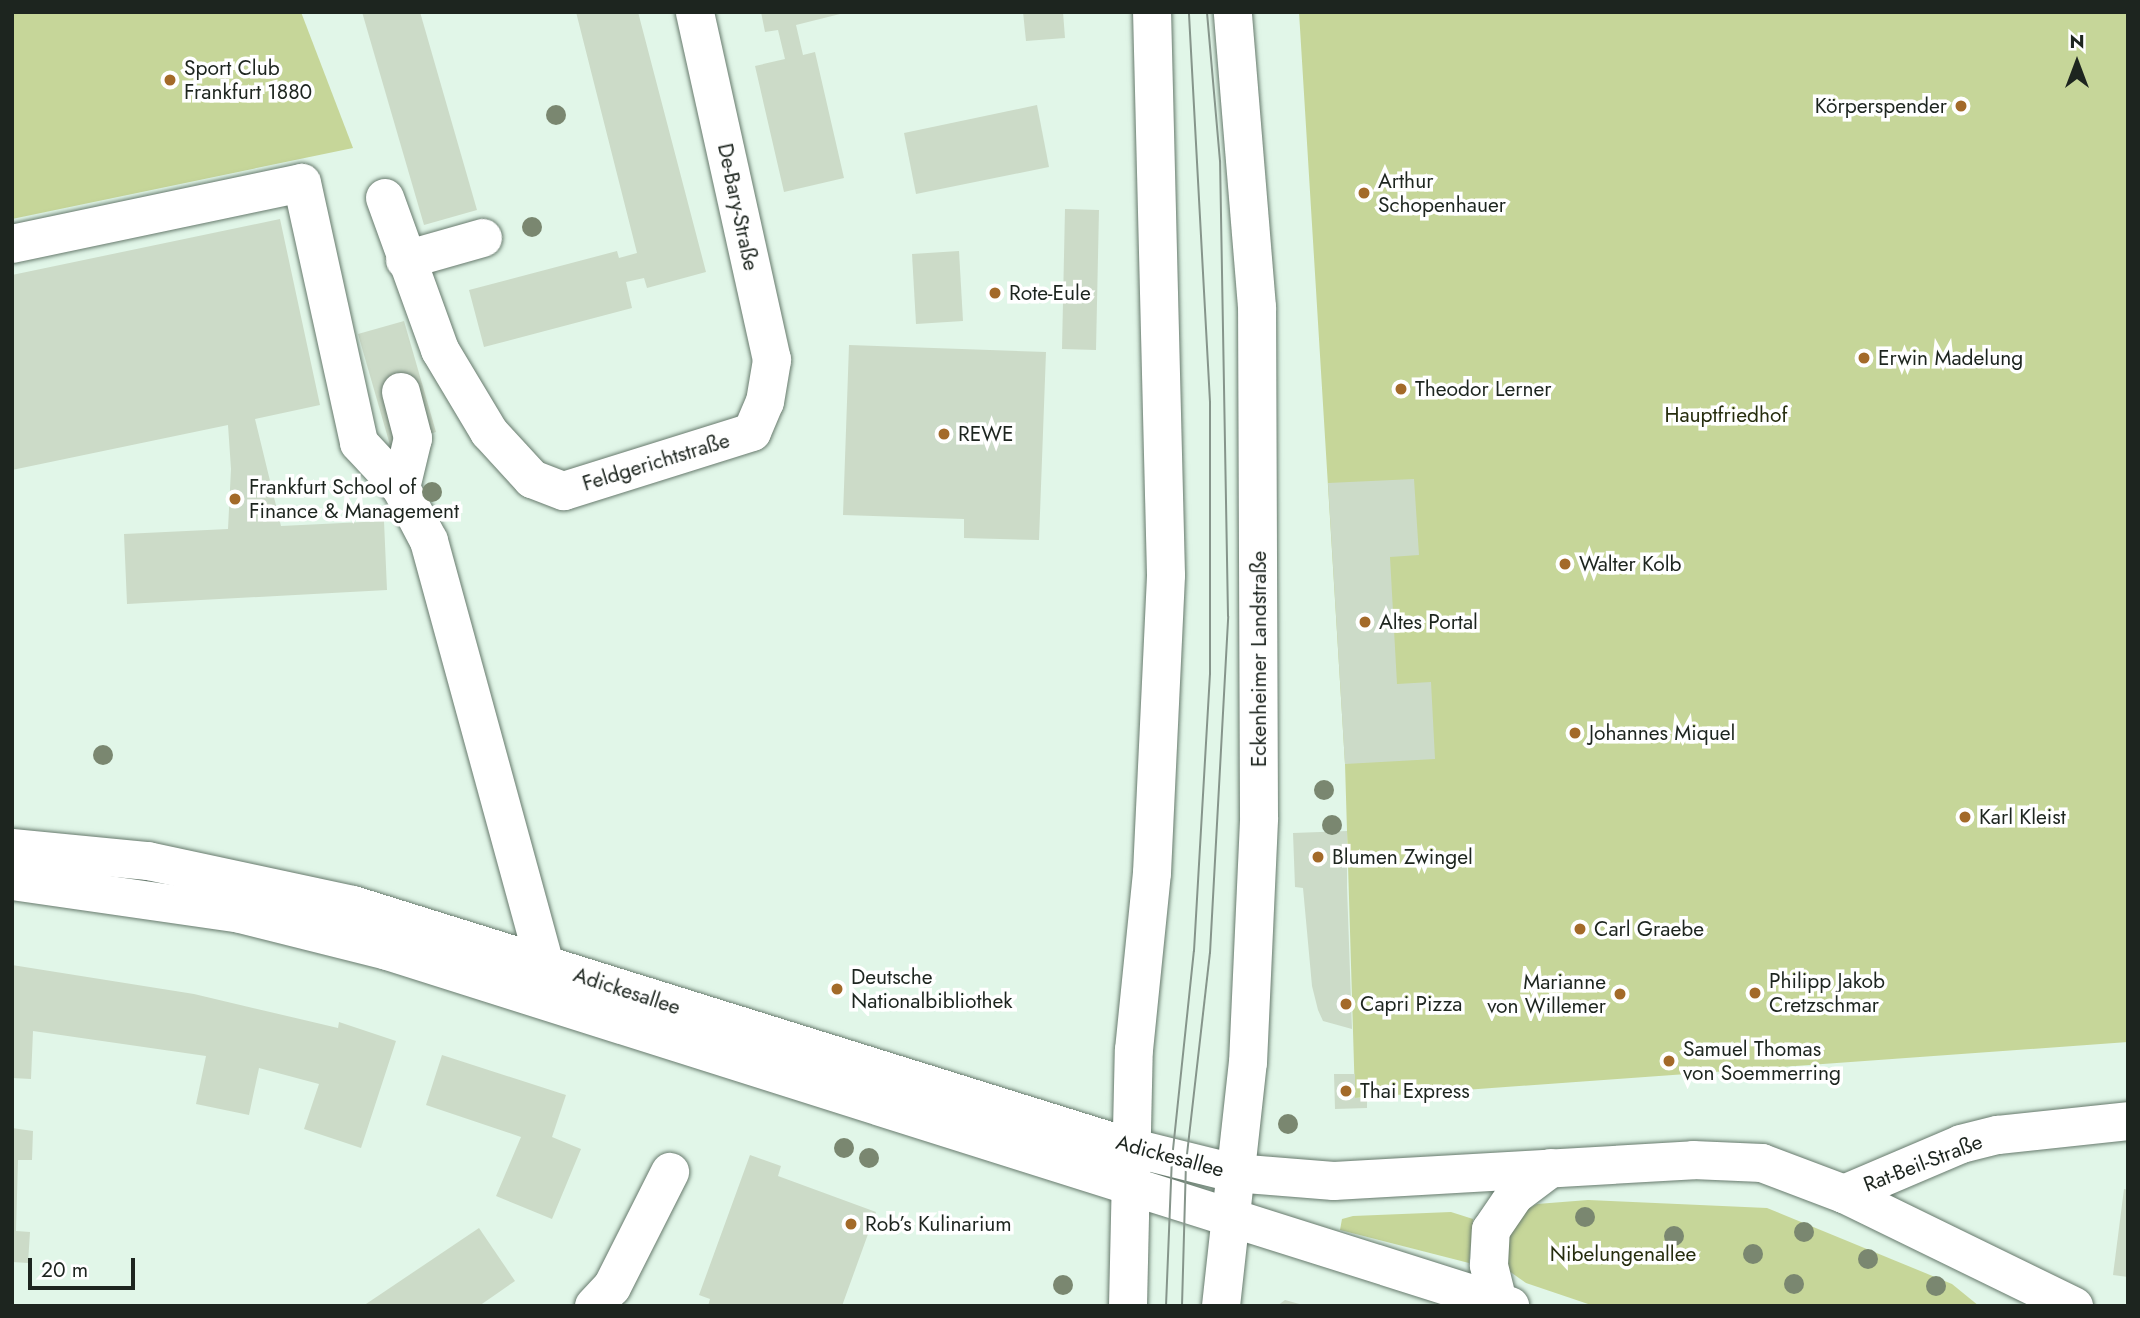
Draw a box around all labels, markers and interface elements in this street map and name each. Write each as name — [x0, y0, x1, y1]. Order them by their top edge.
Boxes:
north arrow — [2042, 28, 2112, 98]
text: N — [2069, 28, 2085, 55]
place label: Sport Club Frankfurt 1880 — [184, 55, 312, 105]
marker: Sport Club Frankfurt 1880 — [162, 72, 178, 88]
place label: Körperspender — [1815, 93, 1947, 119]
marker: Körperspender — [1953, 98, 1969, 114]
street label: De-Bary-Straße — [712, 141, 764, 273]
place label: Arthur Schopenhauer — [1378, 168, 1506, 218]
marker: Arthur Schopenhauer — [1356, 185, 1372, 201]
place label: Rote-Eule — [1009, 280, 1091, 306]
marker: Rote-Eule — [987, 285, 1003, 301]
place label: Erwin Madelung — [1878, 345, 2023, 371]
marker: Erwin Madelung — [1856, 350, 1872, 366]
place label: Theodor Lerner — [1415, 376, 1552, 402]
marker: Theodor Lerner — [1393, 381, 1409, 397]
park label: Hauptfriedhof — [1664, 402, 1788, 428]
place label: REWE — [958, 421, 1014, 447]
marker: REWE — [936, 426, 952, 442]
street label: Feldgerichtstraße — [579, 428, 733, 496]
place label: Frankfurt School of Finance & Management — [249, 474, 459, 524]
marker: Frankfurt School of Finance & Management — [227, 491, 243, 507]
street label: Eckenheimer Landstraße — [1246, 551, 1272, 767]
place label: Walter Kolb — [1579, 551, 1681, 577]
marker: Walter Kolb — [1557, 556, 1573, 572]
place label: Altes Portal — [1379, 609, 1478, 635]
marker: Altes Portal — [1357, 614, 1373, 630]
place label: Johannes Miquel — [1589, 720, 1735, 746]
marker: Johannes Miquel — [1567, 725, 1583, 741]
place label: Karl Kleist — [1979, 804, 2066, 830]
marker: Karl Kleist — [1957, 809, 1973, 825]
place label: Blumen Zwingel — [1332, 844, 1473, 870]
marker: Blumen Zwingel — [1310, 849, 1326, 865]
place label: Carl Graebe — [1594, 916, 1704, 942]
marker: Carl Graebe — [1572, 921, 1588, 937]
street label: Adickesallee — [570, 962, 684, 1020]
place label: Deutsche Nationalbibliothek — [851, 964, 1013, 1014]
place label: Philipp Jakob Cretzschmar — [1769, 968, 1885, 1018]
place label: Marianne von Willemer — [1487, 969, 1606, 1019]
marker: Deutsche Nationalbibliothek — [829, 981, 845, 997]
marker: Philipp Jakob Cretzschmar — [1747, 985, 1763, 1001]
marker: Marianne von Willemer — [1612, 986, 1628, 1002]
place label: Capri Pizza — [1360, 991, 1462, 1017]
marker: Capri Pizza — [1338, 996, 1354, 1012]
place label: Samuel Thomas von Soemmerring — [1683, 1036, 1841, 1086]
marker: Samuel Thomas von Soemmerring — [1661, 1053, 1677, 1069]
place label: Thai Express — [1360, 1078, 1470, 1104]
marker: Thai Express — [1338, 1083, 1354, 1099]
street label: Adickesallee — [1113, 1129, 1227, 1183]
street label: Rat-Beil-Straße — [1860, 1129, 1986, 1197]
place label: Rob’s Kulinarium — [865, 1211, 1012, 1237]
marker: Rob’s Kulinarium — [843, 1216, 859, 1232]
park label: Nibelungenallee — [1550, 1241, 1696, 1267]
scale bar — [32, 1244, 138, 1288]
text: 20 m — [41, 1255, 88, 1285]

